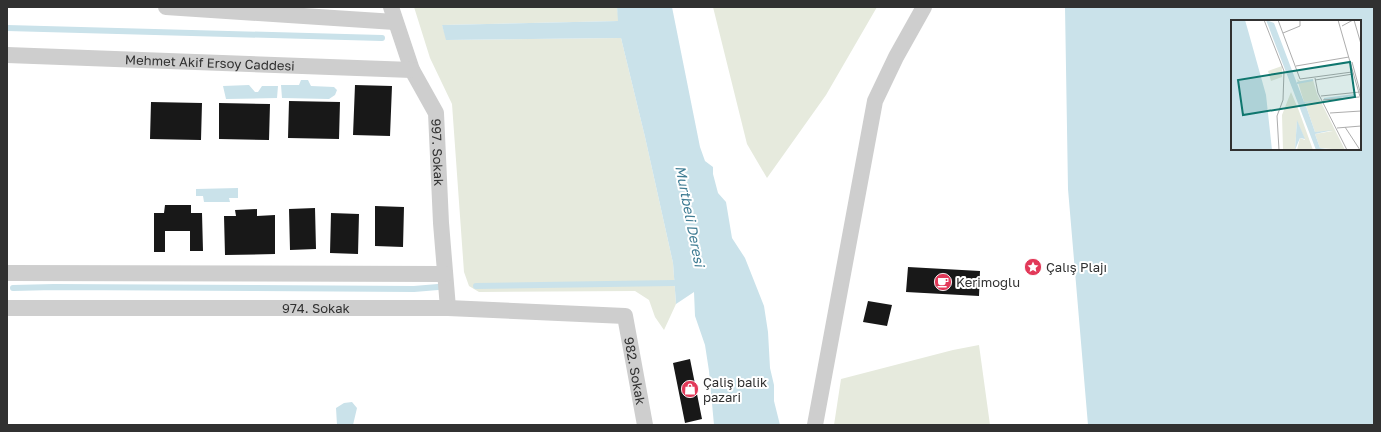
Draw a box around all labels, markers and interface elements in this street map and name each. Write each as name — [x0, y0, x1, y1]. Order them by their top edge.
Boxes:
inset map — [1231, 20, 1361, 150]
street label: Mehmet Akif Ersoy Caddesi — [125, 51, 295, 74]
street label: 997. Sokak — [428, 118, 447, 187]
water label: Murtbeli Deresi — [672, 164, 709, 270]
place icon: Çalış Plajı — [1023, 257, 1043, 277]
place label: Çalış Plajı — [1046, 259, 1107, 275]
cafe icon: Kerimoğlu — [933, 272, 953, 292]
place label: Kerimoğlu — [956, 274, 1020, 290]
street label: 974. Sokak — [282, 300, 351, 316]
street label: 982. Sokak — [621, 336, 649, 407]
place label: Çaliş balik pazari — [703, 374, 768, 405]
shop icon: Çaliş balik pazari — [680, 379, 700, 399]

